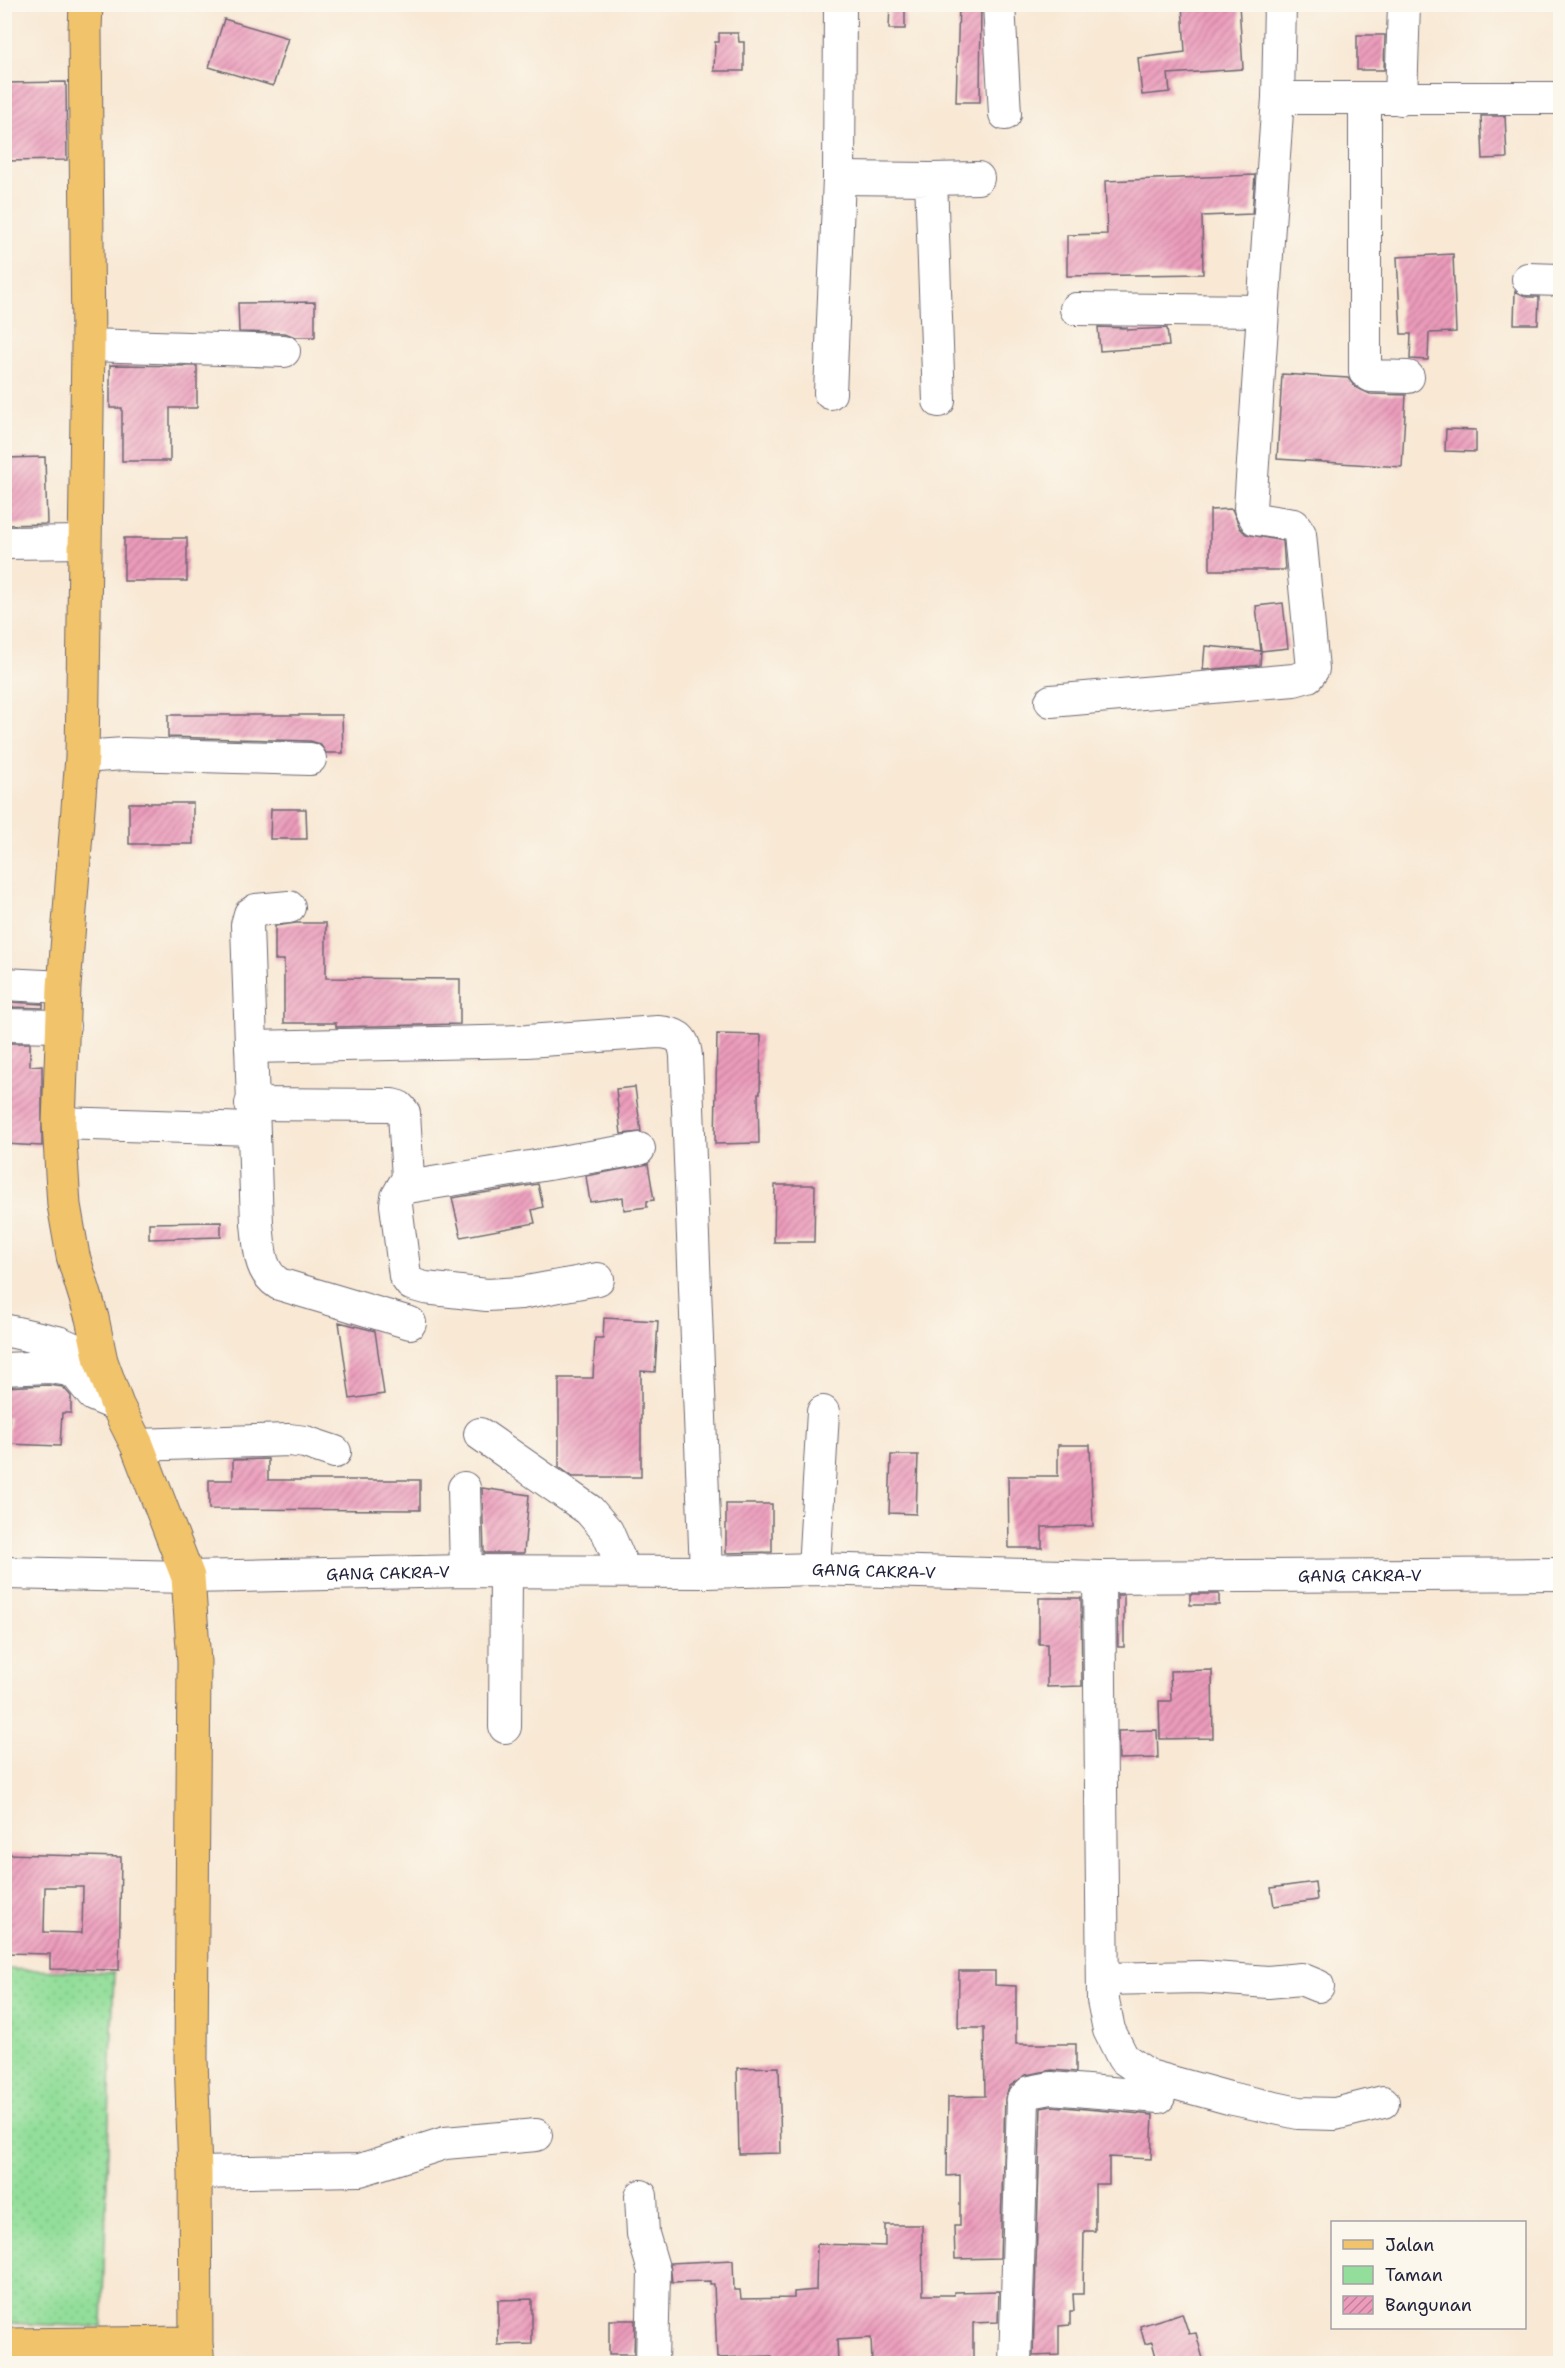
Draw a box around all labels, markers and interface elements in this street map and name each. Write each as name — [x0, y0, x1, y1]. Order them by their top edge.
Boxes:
street label: GANG CAKRA-V — [812, 1558, 936, 1583]
street label: GANG CAKRA-V — [326, 1561, 450, 1585]
street label: GANG CAKRA-V — [1298, 1564, 1422, 1586]
legend — [1331, 2221, 1526, 2329]
text: Jalan — [1385, 2233, 1434, 2257]
text: Taman — [1385, 2263, 1443, 2287]
text: Bangunan — [1385, 2293, 1472, 2317]

